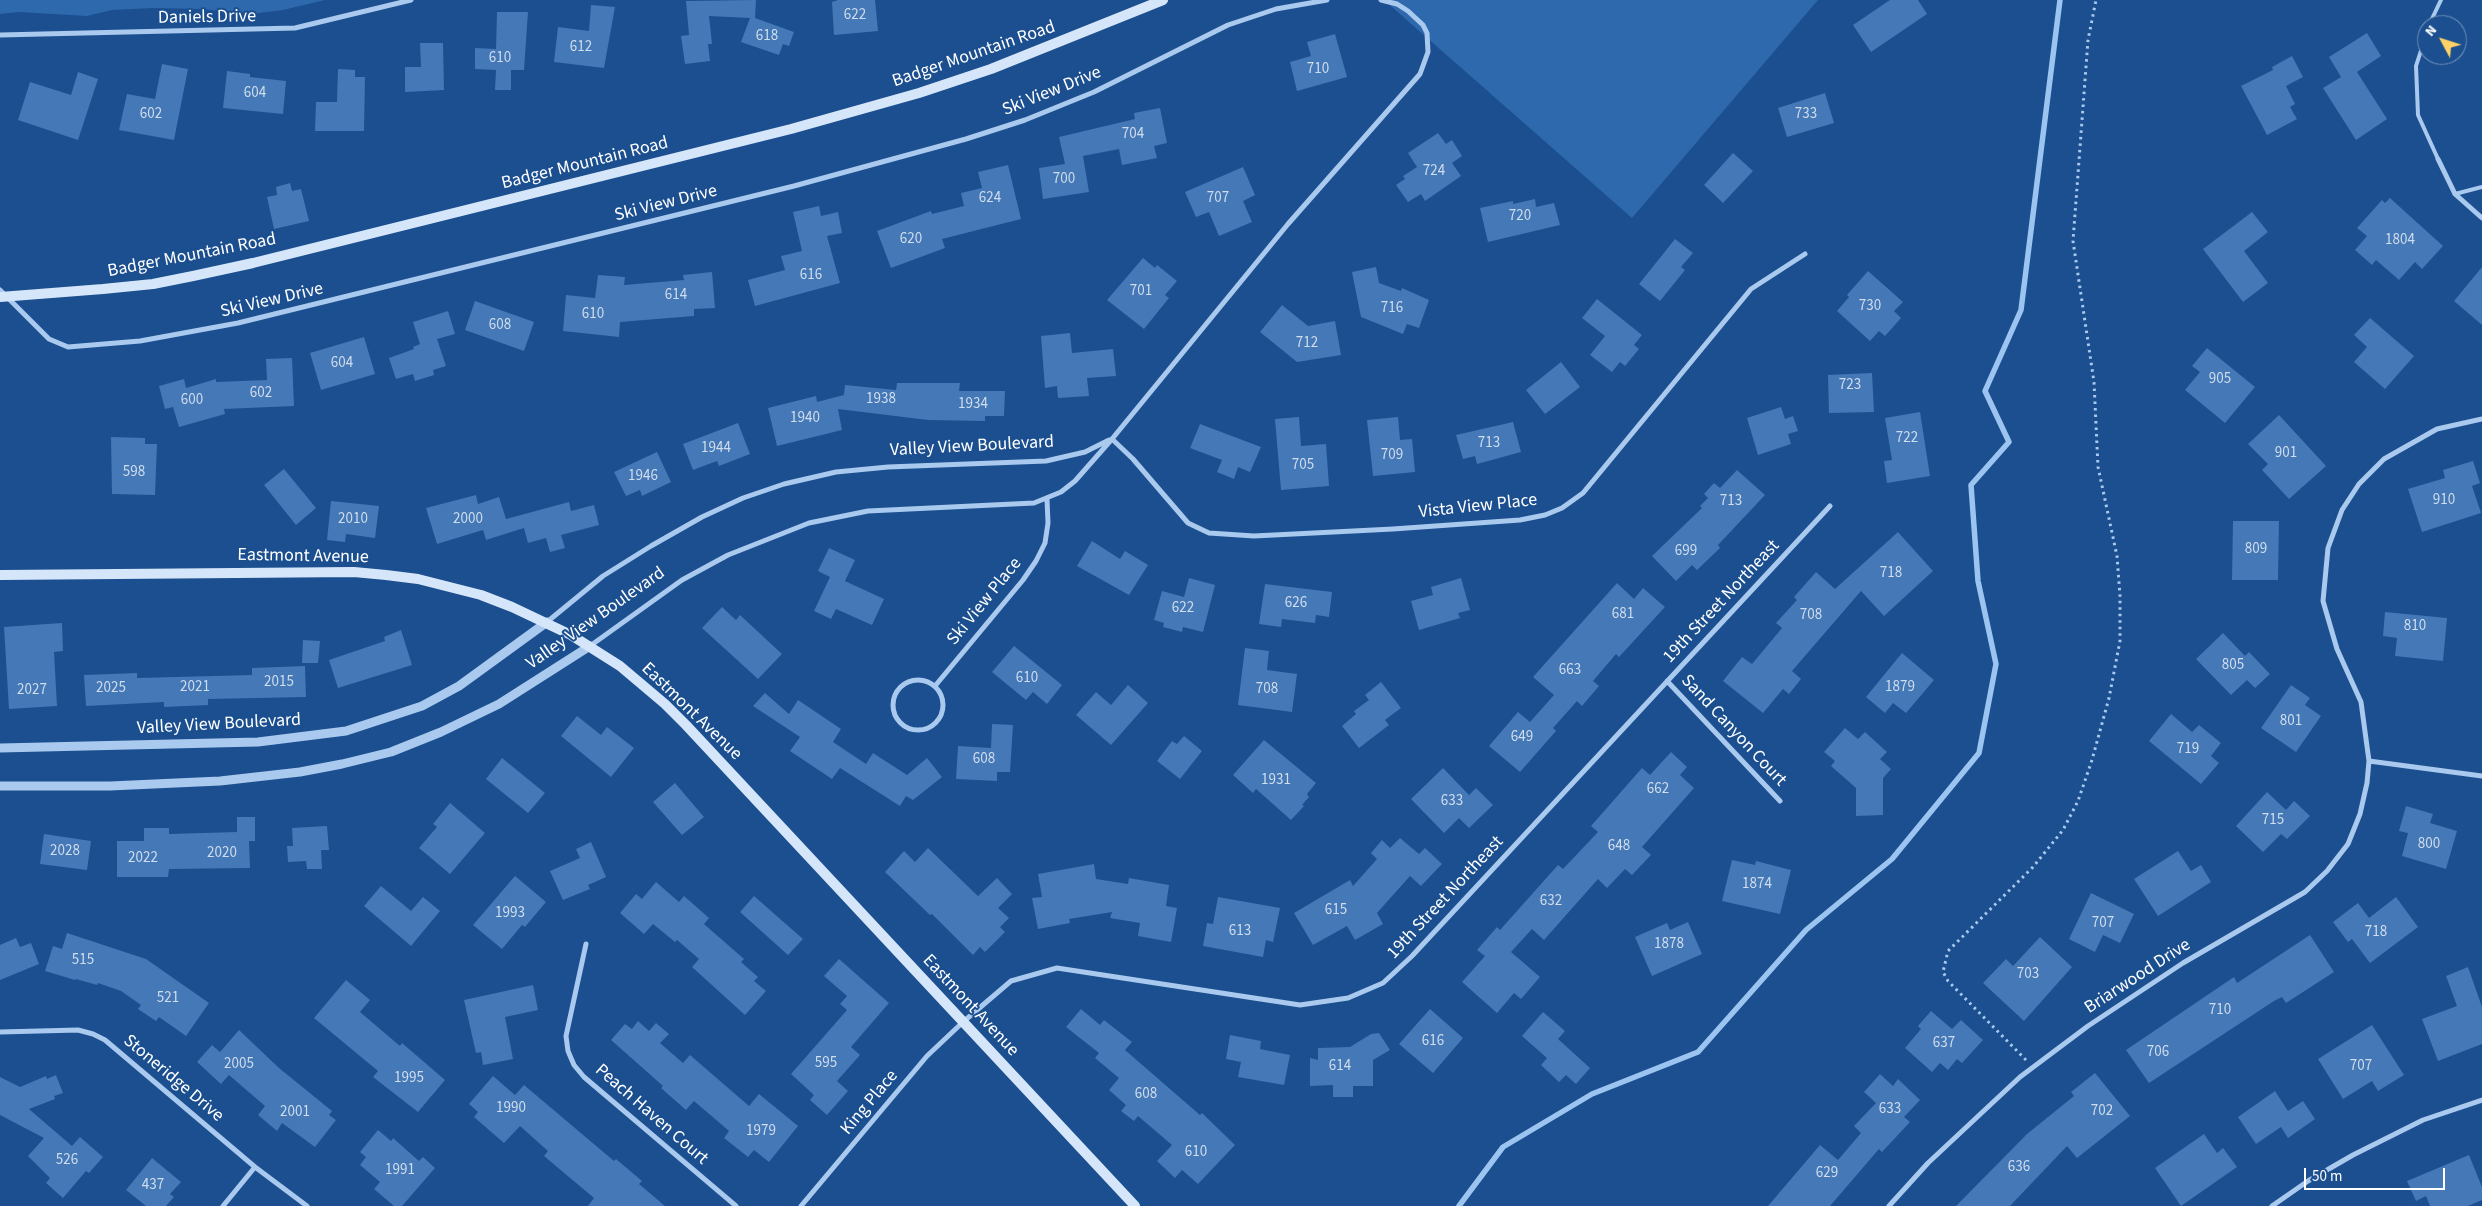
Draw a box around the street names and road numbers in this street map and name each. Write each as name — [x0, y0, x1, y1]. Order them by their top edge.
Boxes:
street label: Daniels Drive — [158, 6, 256, 30]
street label: Badger Mountain Road — [890, 17, 1058, 93]
street label: Ski View Drive — [999, 62, 1105, 122]
street label: Badger Mountain Road — [499, 133, 671, 195]
street label: Ski View Drive — [613, 181, 719, 227]
street label: Badger Mountain Road — [106, 229, 278, 283]
street label: Ski View Drive — [219, 279, 325, 323]
street label: Valley View Boulevard — [889, 432, 1055, 462]
street label: Vista View Place — [1418, 490, 1538, 524]
street label: 19th Street Northeast — [1659, 536, 1785, 668]
street label: Eastmont Avenue — [237, 545, 369, 569]
street label: Ski View Place — [943, 554, 1027, 650]
street label: Valley View Boulevard — [523, 563, 669, 675]
street label: Eastmont Avenue — [636, 659, 746, 765]
street label: Sand Canyon Court — [1676, 671, 1790, 791]
street label: Valley View Boulevard — [136, 710, 302, 740]
street label: 19th Street Northeast — [1383, 832, 1509, 964]
street label: Briarwood Drive — [2081, 935, 2195, 1019]
street label: Eastmont Avenue — [917, 951, 1023, 1061]
street label: Stoneridge Drive — [118, 1031, 228, 1127]
street label: Peach Haven Court — [590, 1060, 712, 1170]
street label: King Place — [837, 1066, 903, 1140]

